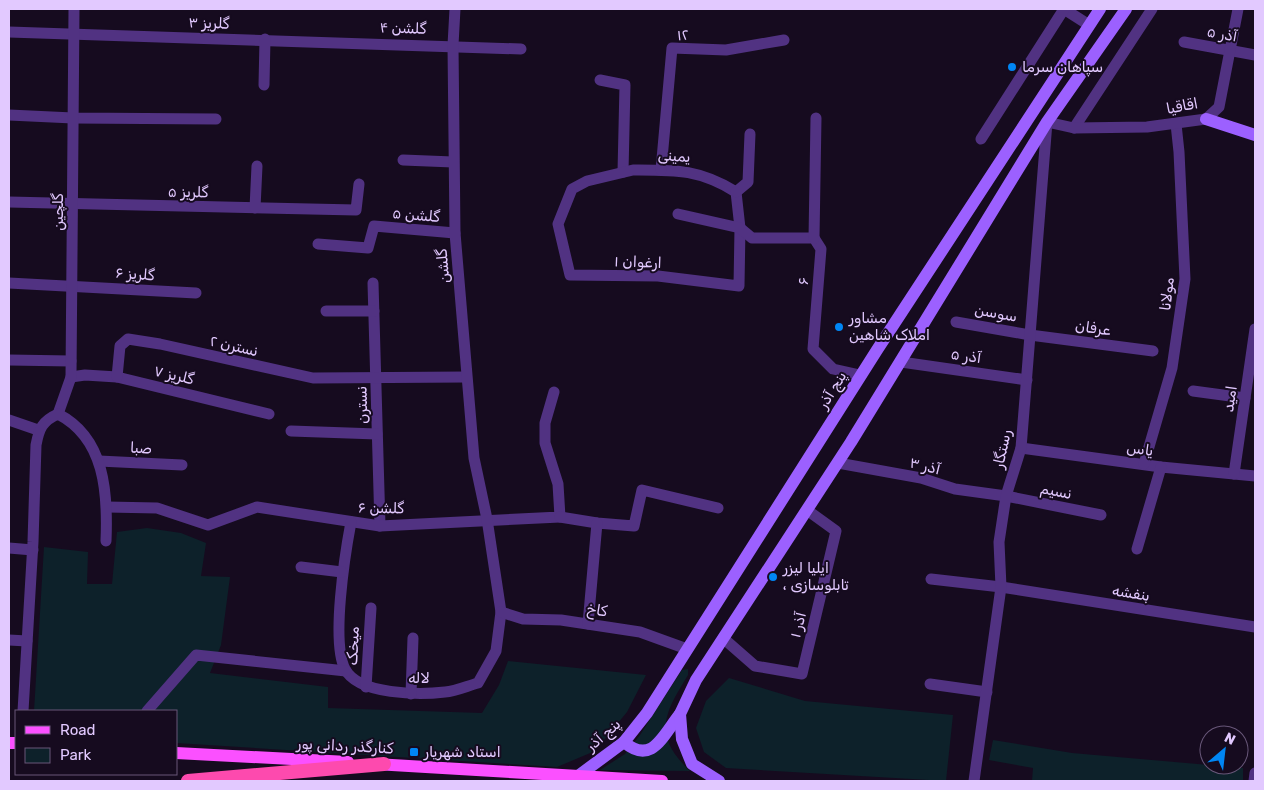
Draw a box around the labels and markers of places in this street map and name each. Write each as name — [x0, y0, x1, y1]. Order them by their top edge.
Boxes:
place label: سپاهان سرما — [1022, 58, 1103, 77]
marker: سپاهان سرما — [1006, 61, 1018, 73]
place label: مشاور املاک شاهین — [848, 309, 930, 344]
marker: مشاور املاک شاهین — [833, 321, 845, 333]
place label: ایلیا لیزر ، تابلوسازی — [782, 559, 849, 594]
marker: ایلیا لیزر ، تابلوسازی — [767, 571, 779, 583]
place label: استاد شهریار — [423, 743, 501, 761]
marker: استاد شهریار — [408, 746, 420, 758]

